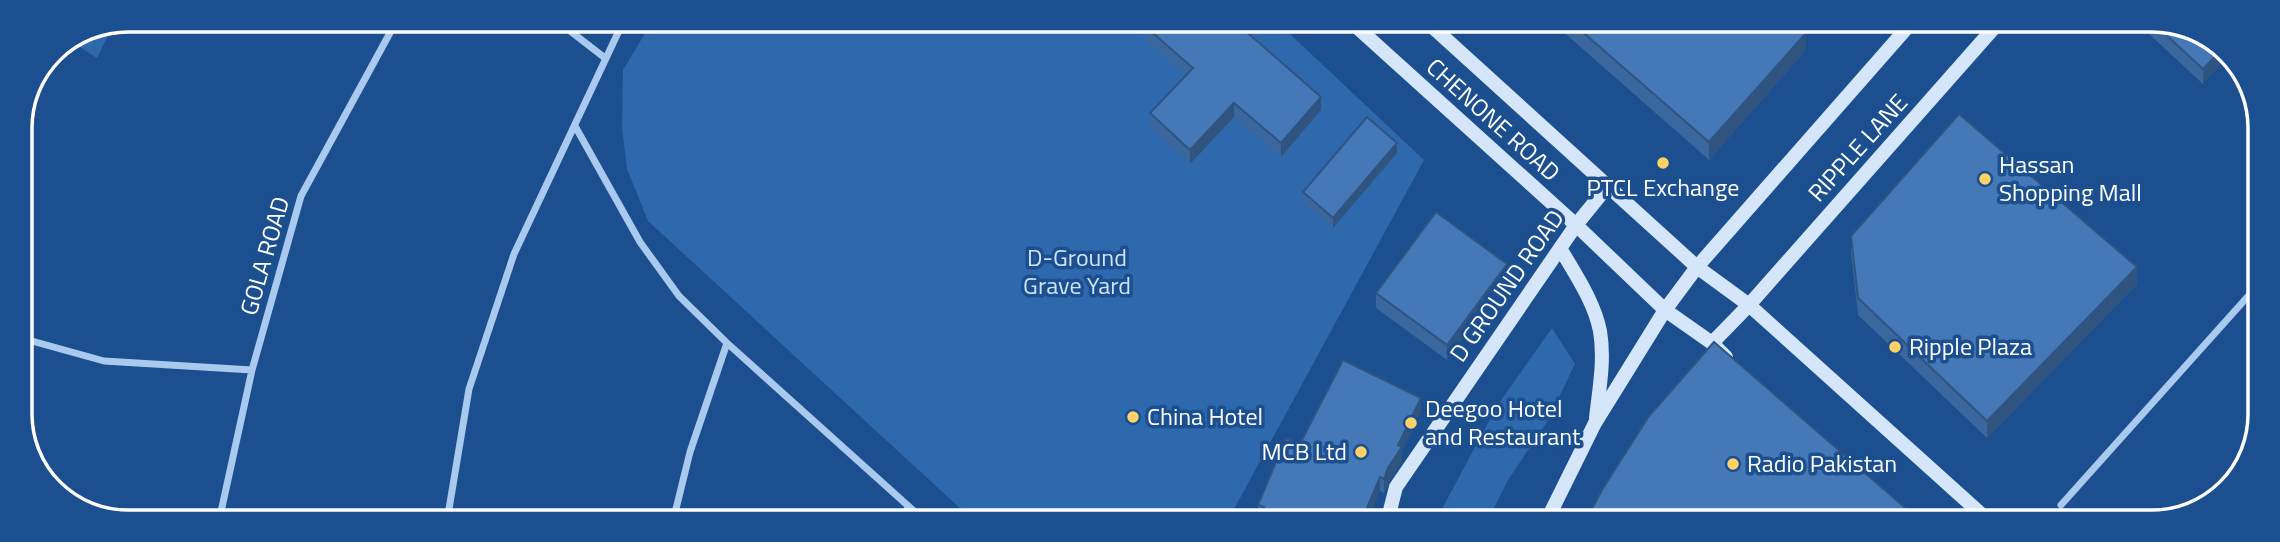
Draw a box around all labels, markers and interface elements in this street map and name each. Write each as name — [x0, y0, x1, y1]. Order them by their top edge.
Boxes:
street label: CHENONE ROAD — [1419, 49, 1569, 189]
street label: RIPPLE LANE — [1799, 85, 1916, 209]
place label: Hassan Shopping Mall — [1999, 146, 2142, 210]
marker: PTCL Exchange — [1655, 155, 1671, 171]
place label: PTCL Exchange — [1587, 169, 1739, 205]
marker: Hassan Shopping Mall — [1977, 171, 1993, 187]
street label: GOLA ROAD — [230, 192, 298, 319]
street label: D GROUND ROAD — [1440, 202, 1572, 369]
park label: D-Ground Grave Yard — [1023, 239, 1131, 303]
place label: Ripple Plaza — [1909, 328, 2032, 364]
marker: Ripple Plaza — [1887, 339, 1903, 355]
place label: Deegoo Hotel and Restaurant — [1425, 390, 1581, 454]
place label: China Hotel — [1147, 398, 1263, 434]
marker: China Hotel — [1125, 409, 1141, 425]
marker: Deegoo Hotel and Restaurant — [1403, 415, 1419, 431]
place label: MCB Ltd — [1262, 433, 1347, 469]
marker: MCB Ltd — [1353, 444, 1369, 460]
place label: Radio Pakistan — [1747, 445, 1897, 481]
marker: Radio Pakistan — [1725, 456, 1741, 472]

